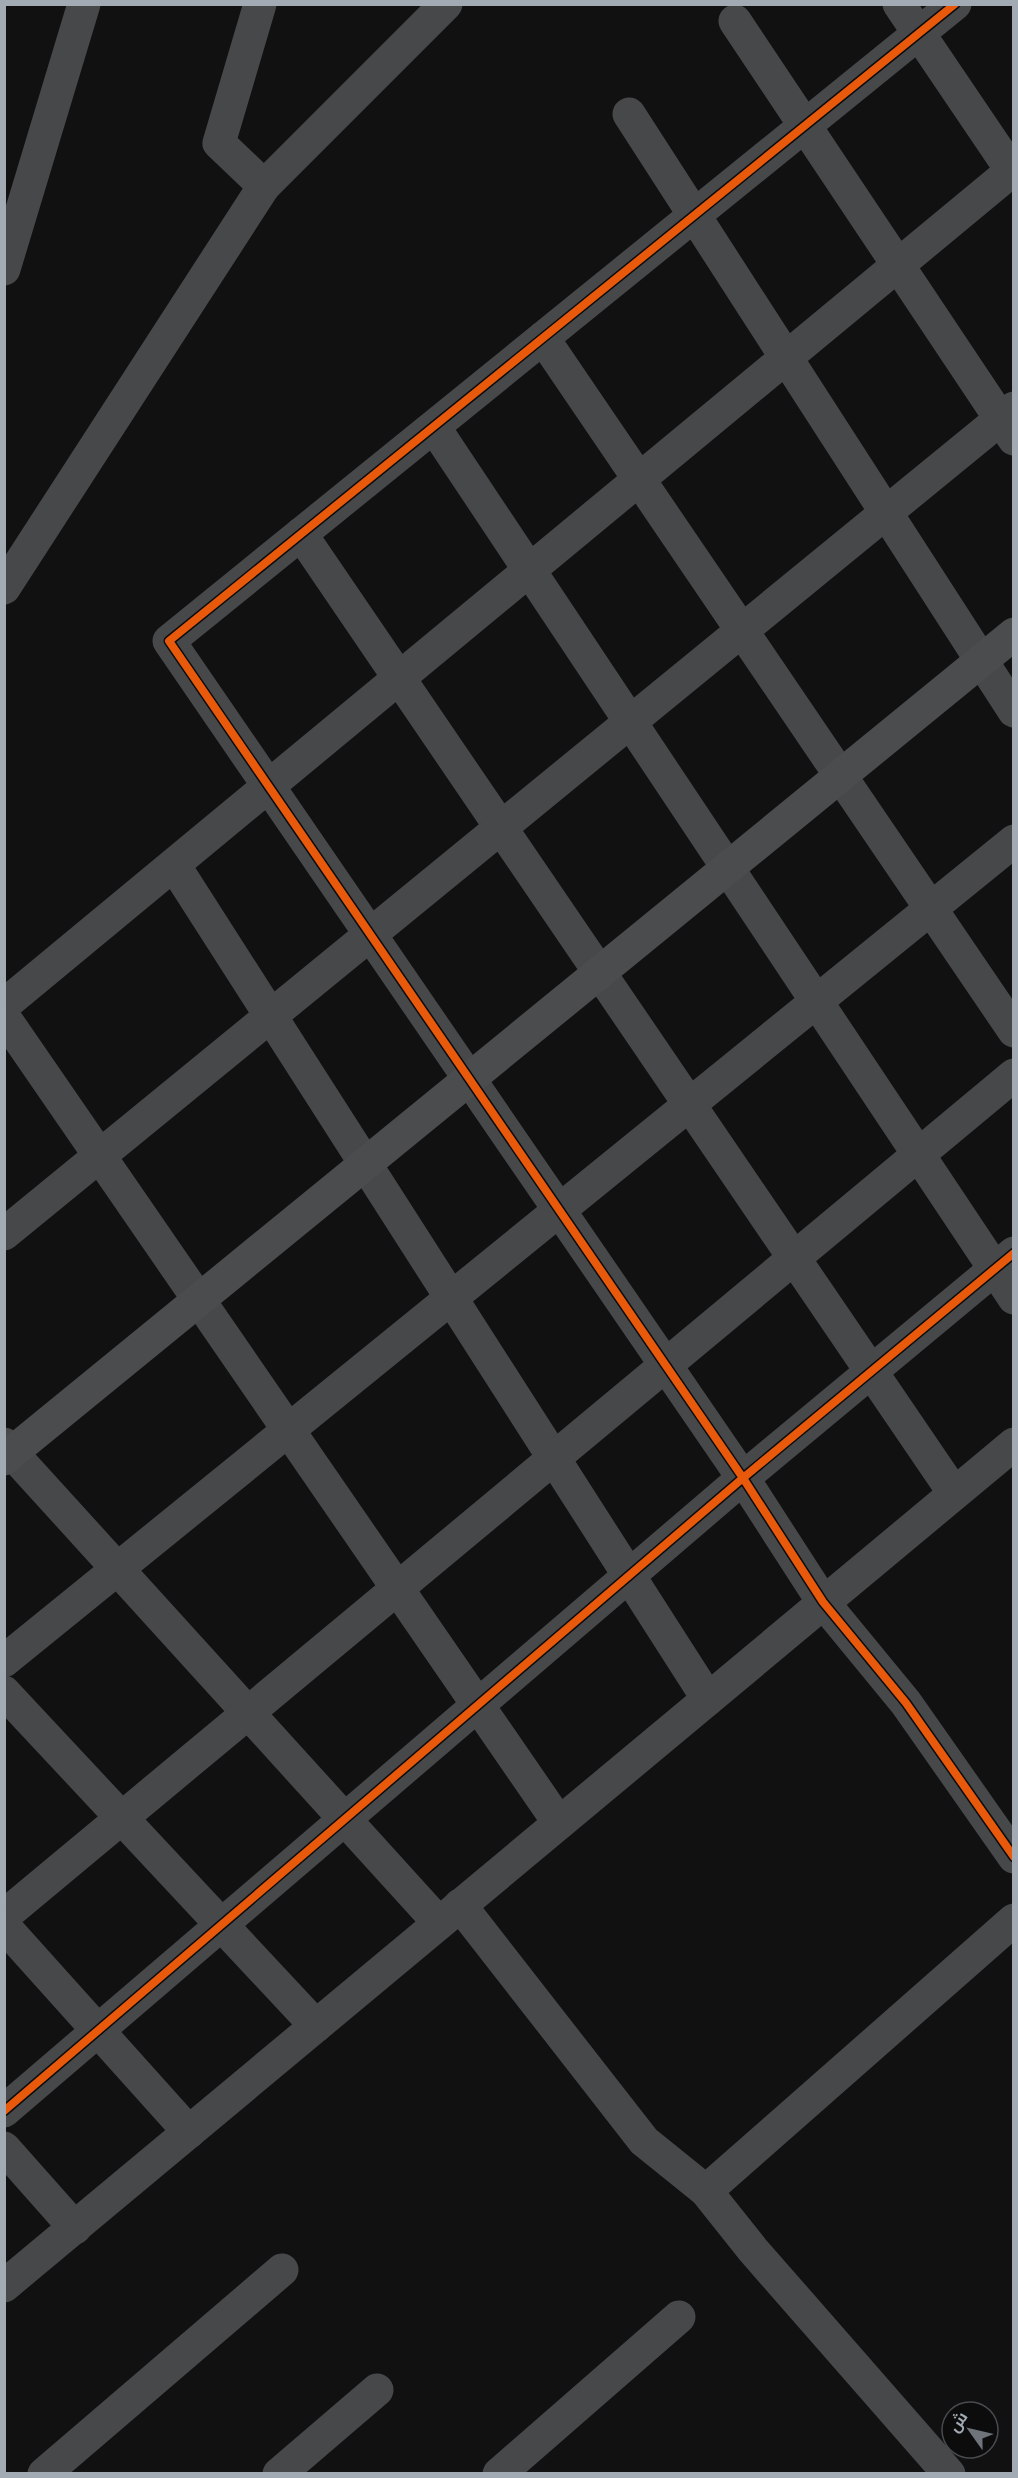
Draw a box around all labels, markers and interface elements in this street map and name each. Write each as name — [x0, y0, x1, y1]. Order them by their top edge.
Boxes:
north arrow — [940, 2400, 1000, 2460]
text: ش — [944, 2408, 972, 2436]

